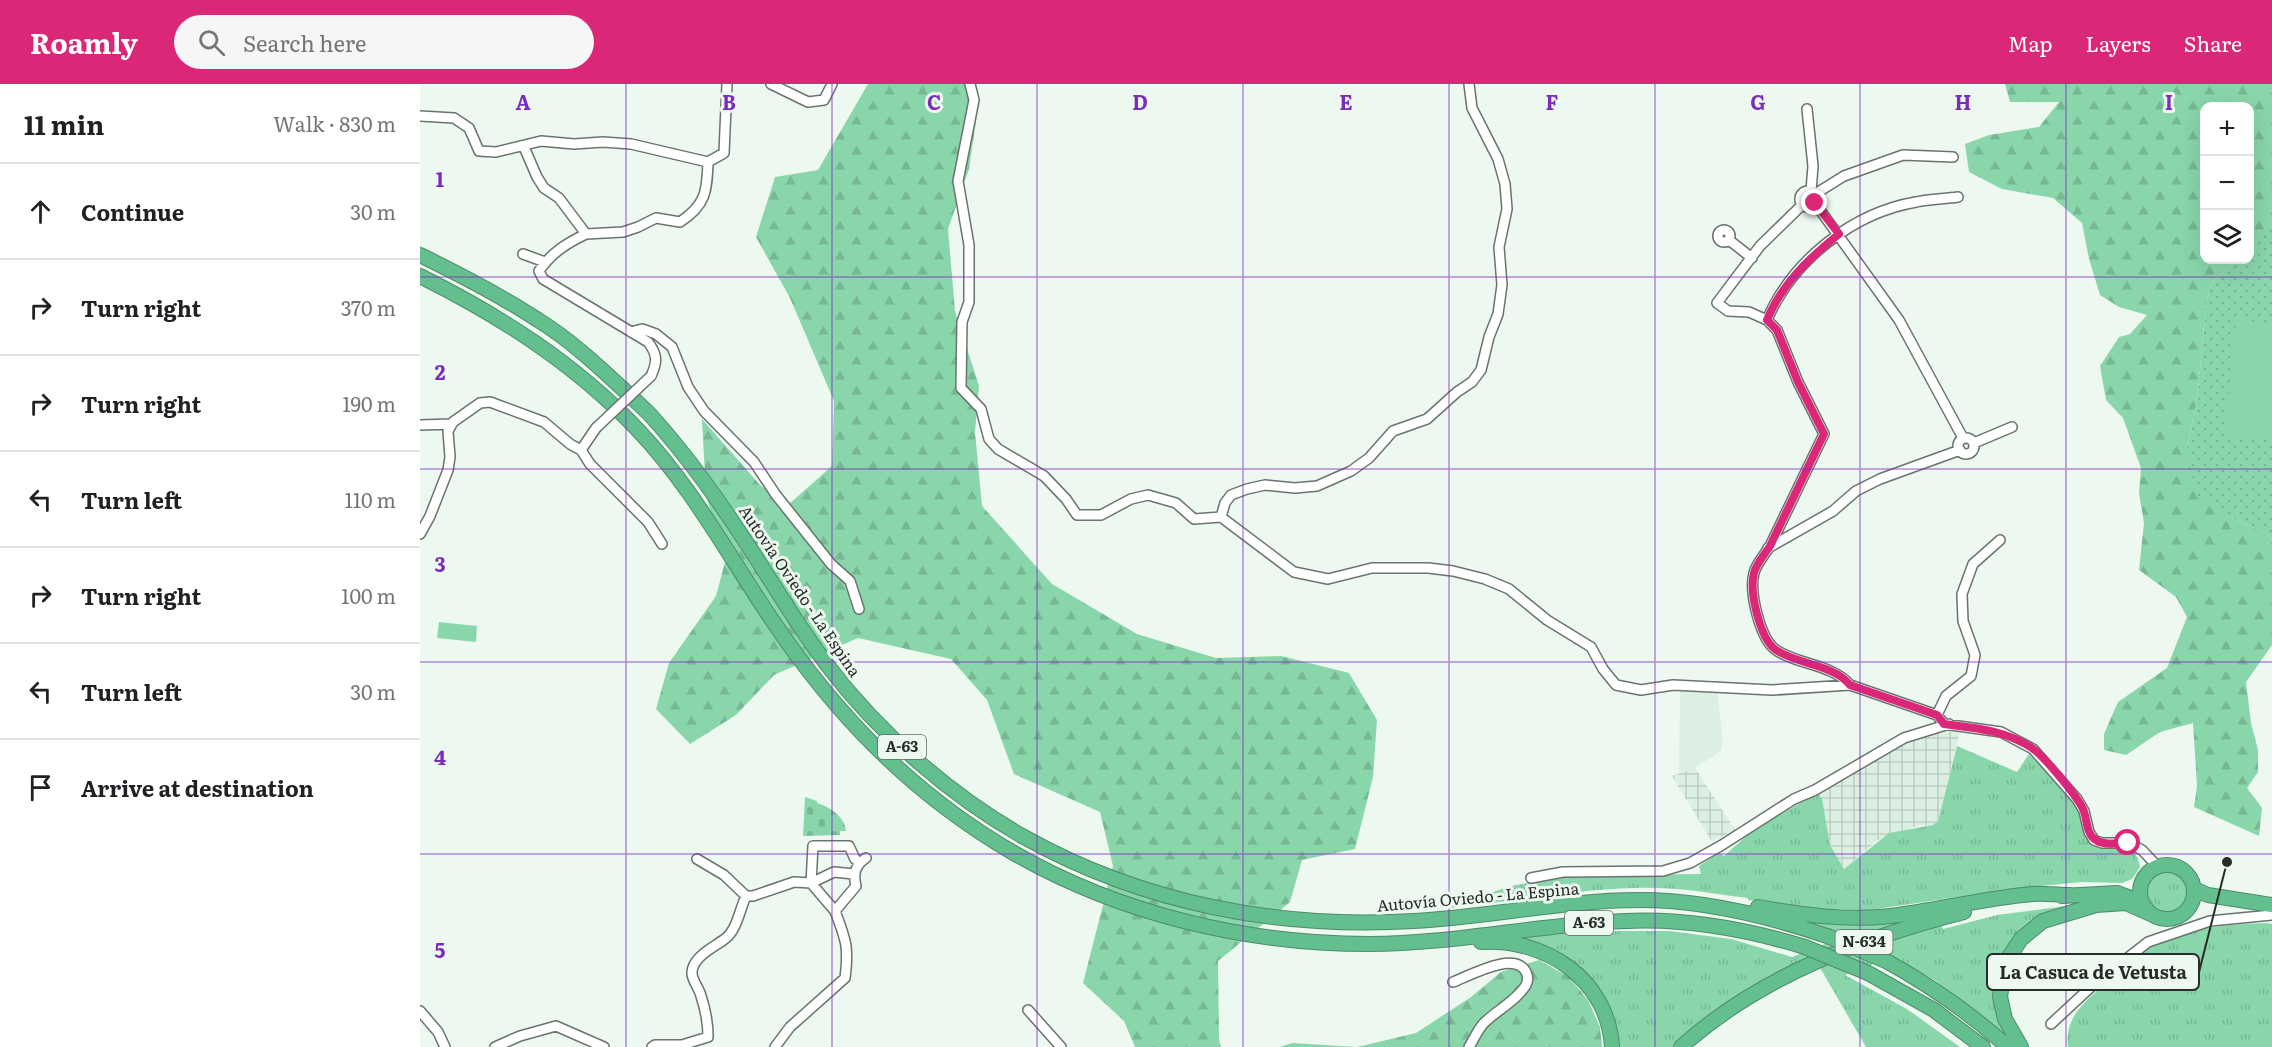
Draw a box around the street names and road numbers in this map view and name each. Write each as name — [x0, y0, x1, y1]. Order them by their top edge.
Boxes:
street label: Autovía Oviedo - La Espina — [734, 500, 868, 682]
road number: A-63 — [878, 735, 926, 759]
street label: Autovía Oviedo - La Espina — [1376, 875, 1580, 917]
road number: A-63 — [1565, 911, 1613, 935]
road number: N-634 — [1836, 930, 1892, 954]

